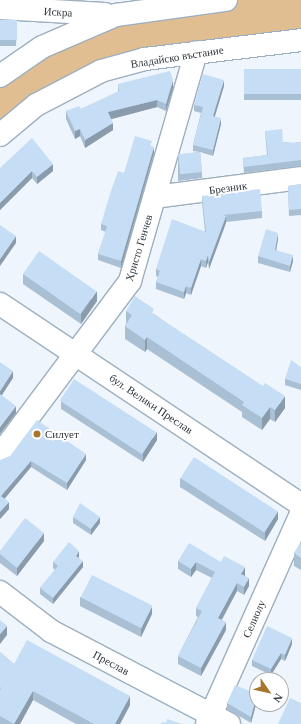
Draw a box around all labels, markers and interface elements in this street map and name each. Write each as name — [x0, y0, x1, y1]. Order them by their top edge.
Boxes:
street label: Искра — [43, 5, 73, 19]
street label: Владайско въстание — [130, 43, 224, 71]
street label: Брезник — [208, 179, 248, 197]
street label: Христо Генчев — [123, 213, 155, 283]
street label: бул. Велики Преслав — [107, 371, 195, 437]
place label: Силует — [45, 427, 79, 441]
marker: Силует — [32, 429, 42, 439]
street label: Селиолу — [240, 598, 268, 640]
street label: Преслав — [91, 648, 131, 678]
north arrow — [249, 672, 289, 712]
text: N — [271, 691, 285, 705]

